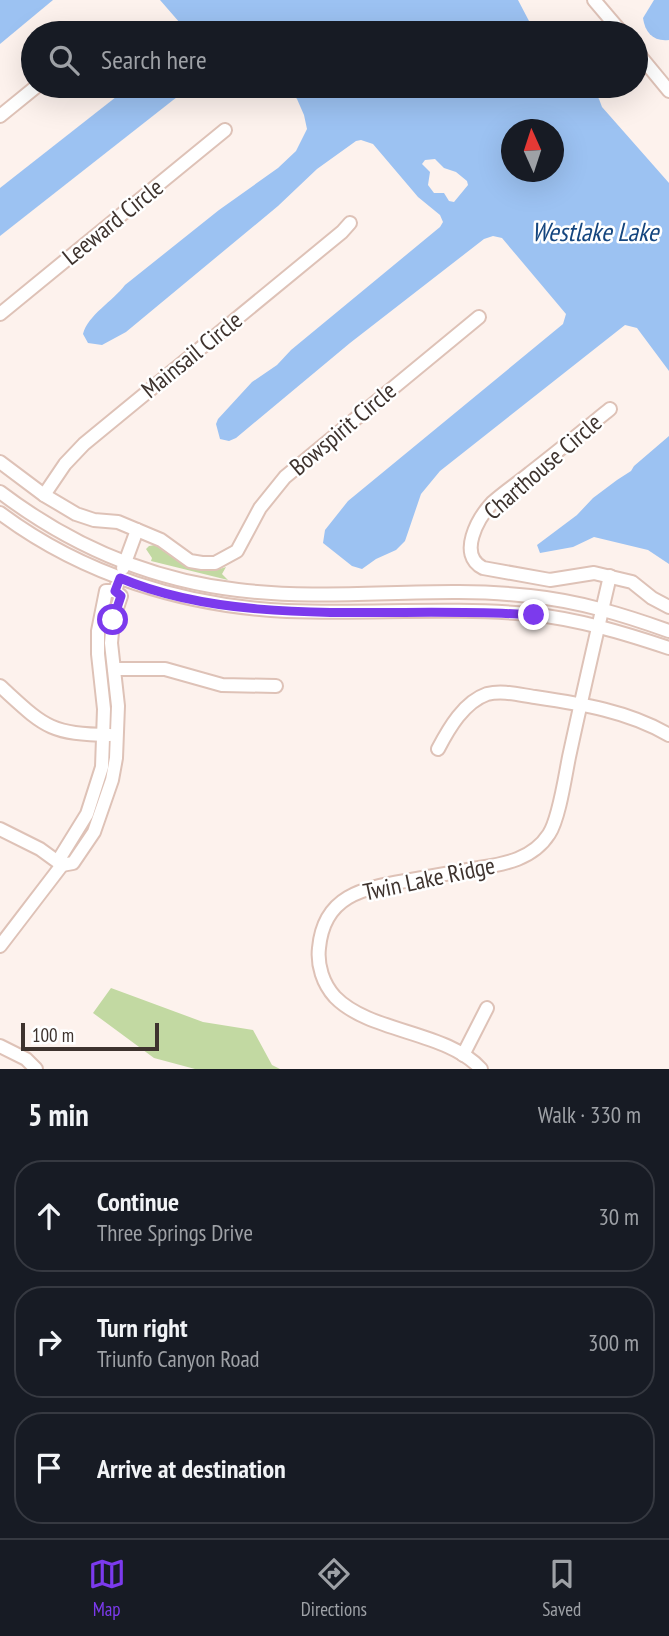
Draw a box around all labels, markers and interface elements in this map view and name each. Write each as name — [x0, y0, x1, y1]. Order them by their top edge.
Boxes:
search box — [21, 21, 648, 98]
icon: search — [45, 41, 83, 79]
text: Search here — [101, 43, 207, 76]
north arrow — [501, 119, 564, 182]
street label: Leeward Circle — [56, 171, 169, 272]
water label: Westlake Lake — [531, 215, 661, 248]
street label: Mainsail Circle — [135, 304, 248, 405]
street label: Bowspirit Circle — [283, 375, 402, 482]
street label: Charthouse Circle — [477, 407, 608, 526]
route end — [518, 599, 549, 630]
route start — [97, 604, 128, 635]
street label: Twin Lake Ridge — [360, 849, 498, 908]
scale bar — [21, 1020, 159, 1052]
text: 100 m — [32, 1023, 74, 1047]
text: 5 min — [28, 1095, 89, 1134]
text: Walk · 330 m — [538, 1100, 641, 1129]
text: Continue — [97, 1185, 179, 1218]
icon: ahead — [30, 1197, 68, 1235]
text: 30 m — [598, 1202, 639, 1231]
text: Three Springs Drive — [97, 1218, 253, 1247]
text: Turn right — [97, 1311, 188, 1344]
icon: right — [30, 1323, 68, 1361]
text: 300 m — [588, 1328, 639, 1357]
text: Triunfo Canyon Road — [97, 1344, 260, 1373]
icon: arrive — [30, 1449, 68, 1487]
text: Arrive at destination — [97, 1452, 286, 1485]
tab: Map — [88, 1555, 126, 1621]
tab: Directions — [301, 1555, 367, 1621]
tab: Saved — [542, 1555, 581, 1621]

